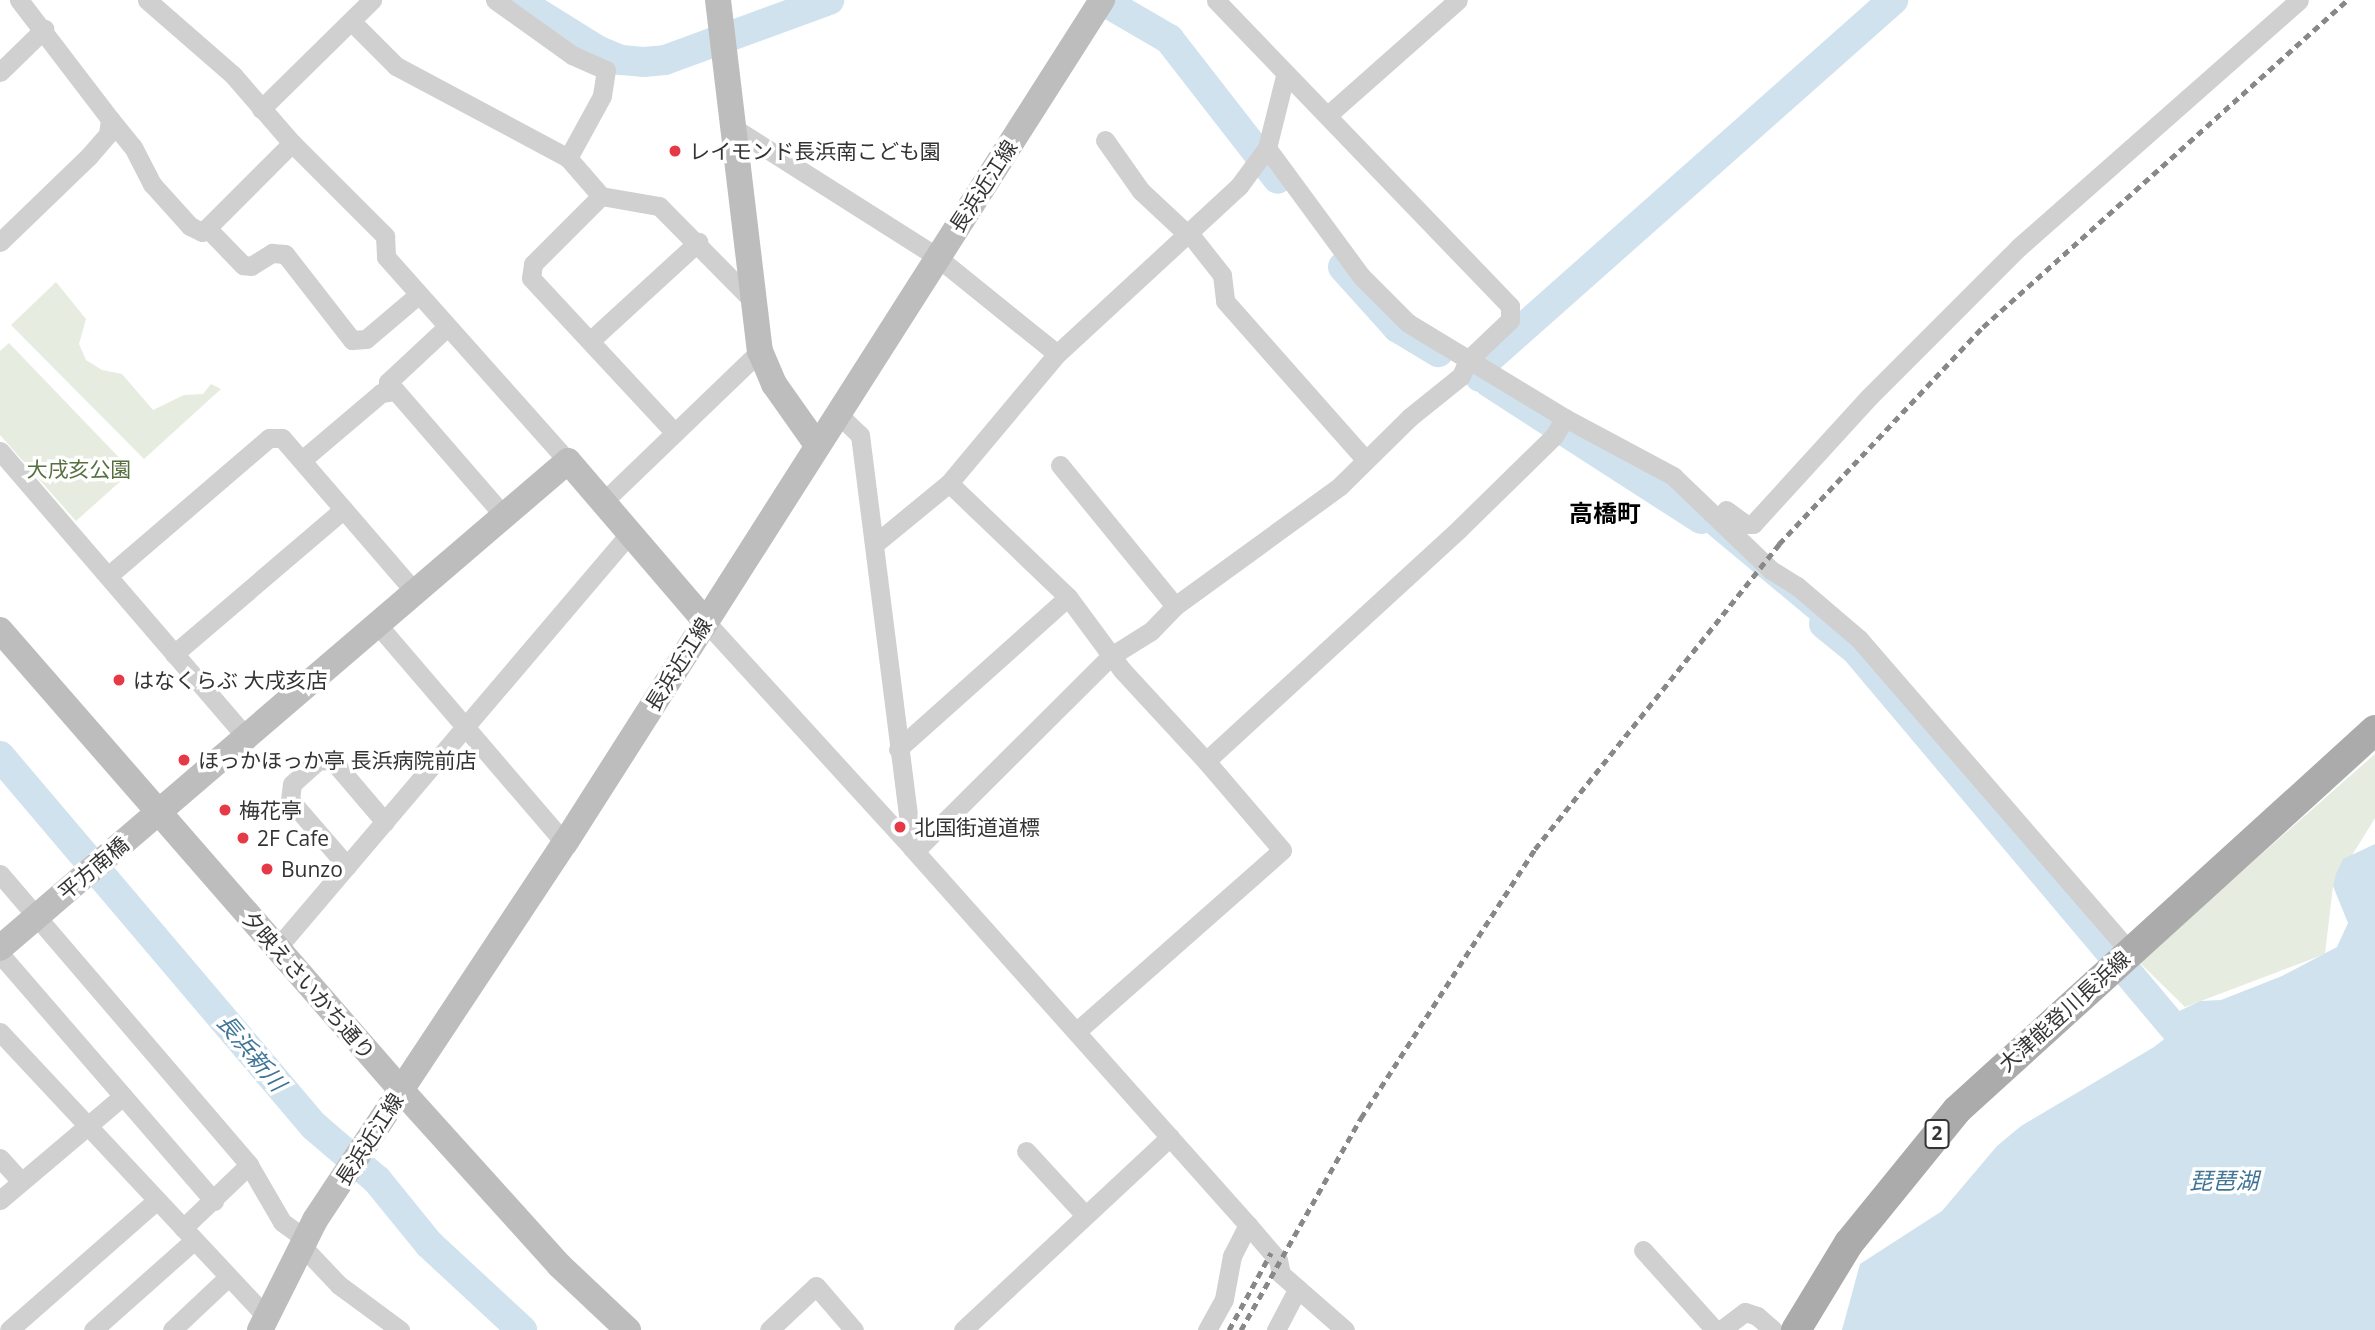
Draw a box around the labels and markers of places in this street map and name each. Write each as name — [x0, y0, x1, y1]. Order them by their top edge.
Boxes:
place label: レイモンド長浜南こども園 — [689, 138, 941, 164]
marker: レイモンド長浜南こども園 — [667, 143, 683, 159]
place label: はなくらぶ 大戌亥店 — [133, 667, 327, 693]
marker: はなくらぶ 大戌亥店 — [111, 672, 127, 688]
place label: ほっかほっか亭 長浜病院前店 — [198, 747, 476, 773]
marker: ほっかほっか亭 長浜病院前店 — [176, 752, 192, 768]
place label: 梅花亭 — [239, 797, 302, 823]
marker: 梅花亭 — [217, 802, 233, 818]
place label: 北国街道道標 — [914, 814, 1040, 840]
marker: 北国街道道標 — [892, 819, 908, 835]
place label: 2F Cafe — [257, 825, 329, 851]
marker: 2F Cafe — [235, 830, 251, 846]
place label: Bunzo — [281, 856, 343, 882]
marker: Bunzo — [259, 861, 275, 877]

